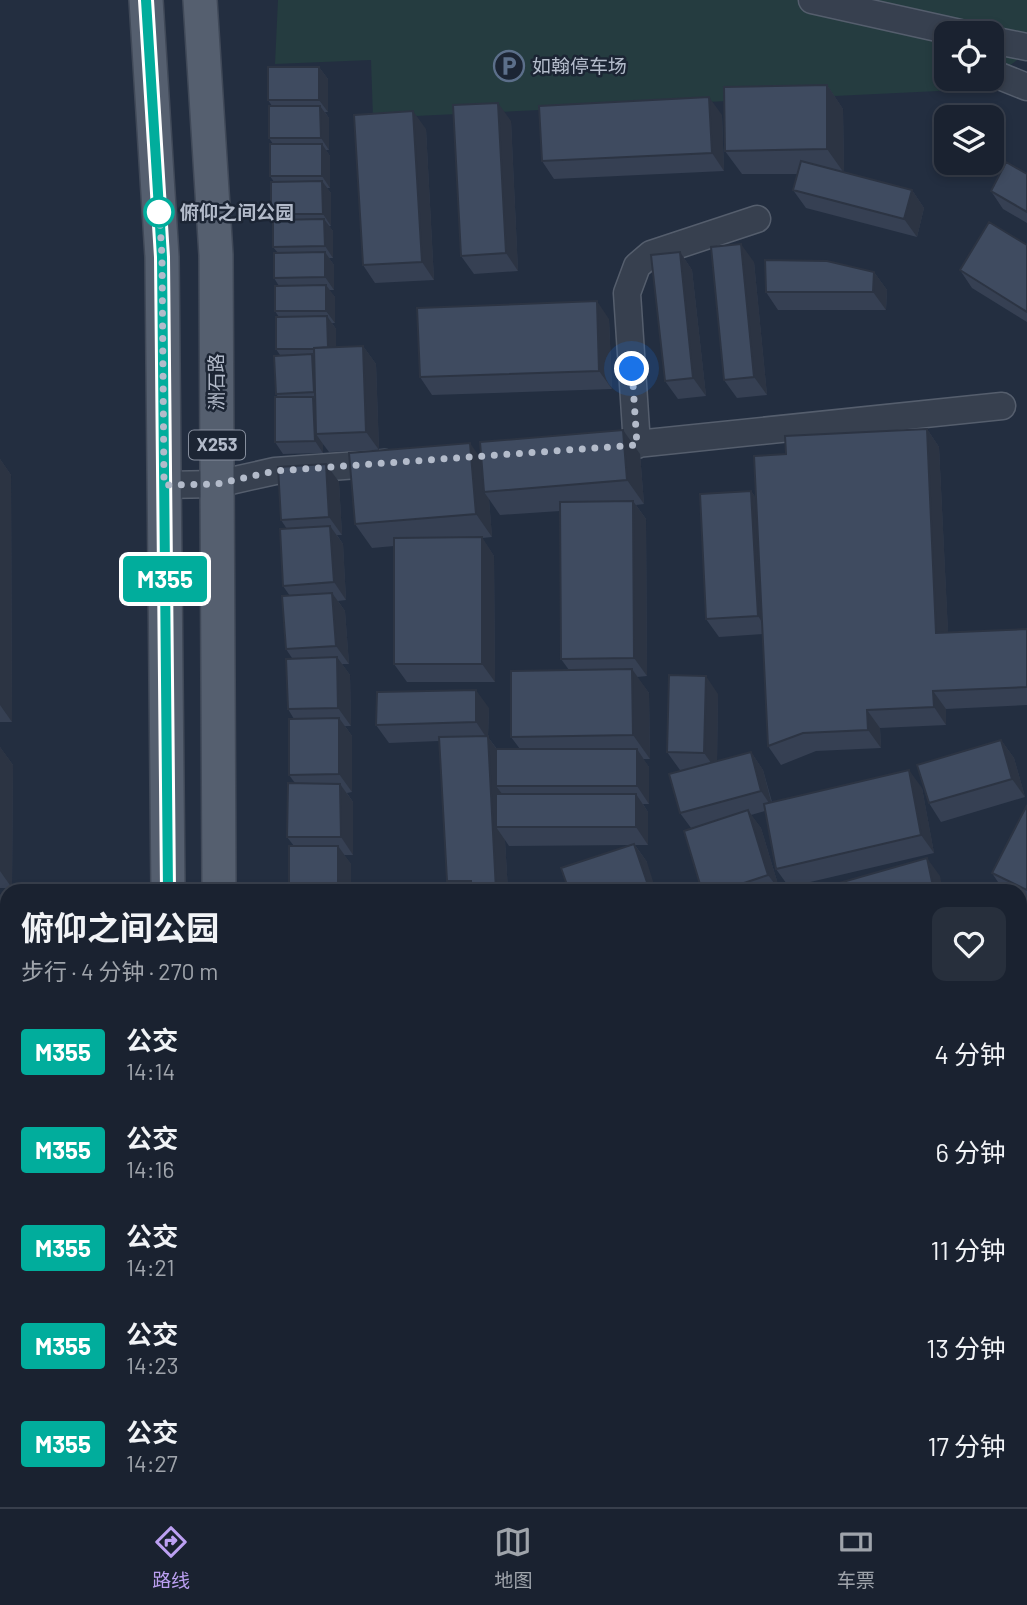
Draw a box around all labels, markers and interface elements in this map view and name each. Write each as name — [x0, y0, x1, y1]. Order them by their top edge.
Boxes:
map controls — [934, 21, 1004, 175]
button: locate — [934, 21, 1004, 91]
parking icon: 如翰停车场 — [492, 49, 526, 83]
place label: 如翰停车场 — [532, 54, 627, 77]
button: layers — [934, 105, 1004, 175]
marker: 俯仰之间公园 — [144, 197, 174, 227]
place label: 俯仰之间公园 — [180, 200, 294, 223]
your location — [614, 351, 649, 386]
street label: 洲石路 — [204, 353, 227, 411]
road number: X253 — [189, 430, 245, 460]
line badge: M355 — [116, 556, 214, 602]
text: M355 — [137, 564, 193, 593]
text: 俯仰之间公园 — [21, 907, 219, 947]
button: heart — [932, 907, 1006, 981]
text: 步行 · 4 分钟 · 270 m — [21, 957, 218, 985]
text: 公交 — [126, 1024, 178, 1055]
text: M355 — [35, 1037, 91, 1066]
text: 4 分钟 — [934, 1038, 1006, 1069]
text: 14:14 — [126, 1057, 175, 1085]
text: 公交 — [126, 1122, 178, 1153]
text: M355 — [35, 1135, 91, 1164]
text: 6 分钟 — [935, 1136, 1006, 1167]
text: 14:16 — [126, 1155, 174, 1183]
text: 公交 — [126, 1220, 178, 1251]
text: M355 — [35, 1233, 91, 1262]
text: 11 分钟 — [931, 1234, 1006, 1265]
text: 14:21 — [126, 1253, 175, 1281]
text: 公交 — [126, 1318, 178, 1349]
text: M355 — [35, 1331, 91, 1360]
text: 13 分钟 — [926, 1332, 1006, 1363]
text: 14:23 — [126, 1351, 179, 1379]
text: 公交 — [126, 1416, 178, 1447]
text: M355 — [35, 1429, 91, 1458]
text: 17 分钟 — [927, 1430, 1006, 1461]
text: 14:27 — [126, 1449, 178, 1477]
tab: 路线 — [152, 1523, 190, 1592]
tab: 地图 — [494, 1523, 533, 1592]
tab: 车票 — [837, 1523, 875, 1592]

